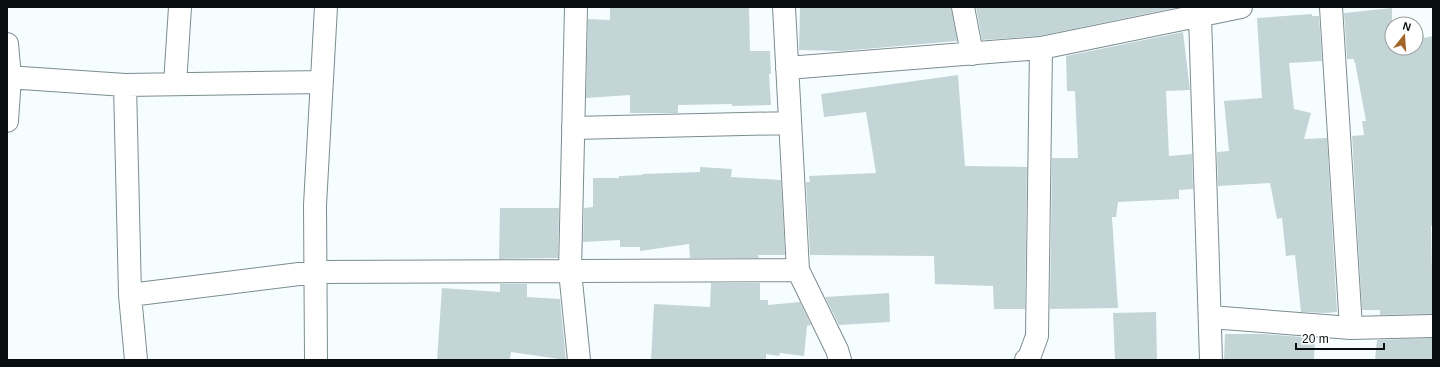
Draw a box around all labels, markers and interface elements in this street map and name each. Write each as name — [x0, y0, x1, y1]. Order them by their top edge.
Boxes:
north arrow — [1384, 16, 1424, 56]
text: N — [1401, 20, 1413, 33]
scale bar — [1296, 325, 1384, 351]
text: 20 m — [1302, 332, 1329, 346]

